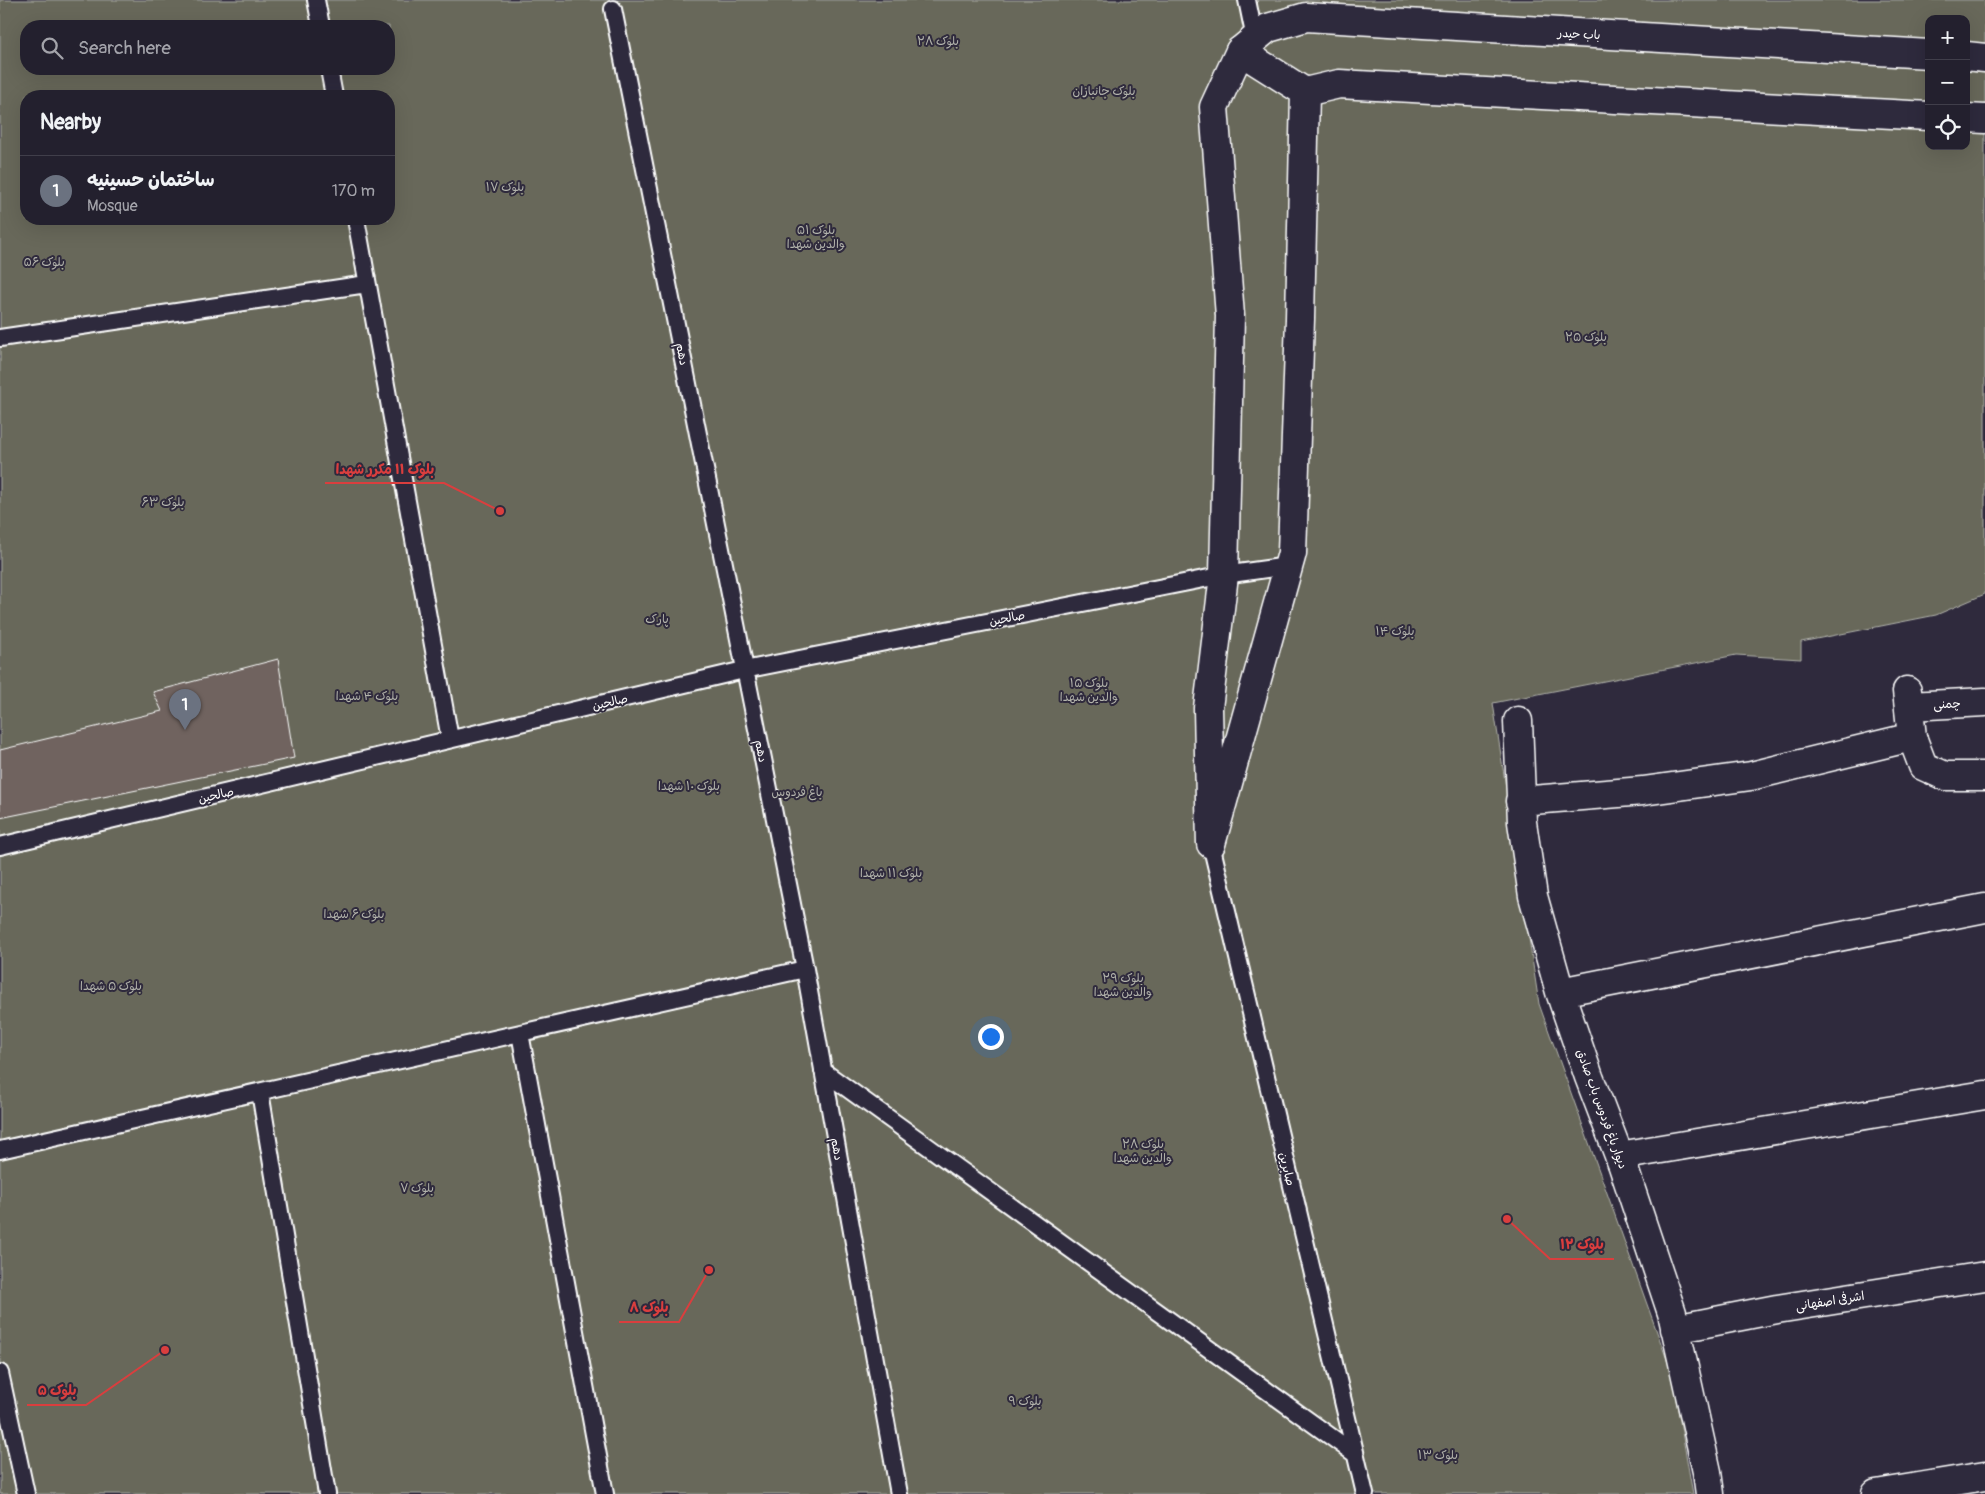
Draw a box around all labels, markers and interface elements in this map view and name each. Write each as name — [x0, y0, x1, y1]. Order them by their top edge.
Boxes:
map controls — [1925, 15, 1970, 150]
button: + — [1925, 15, 1970, 60]
search box — [20, 20, 395, 75]
street label: باب حیدر — [1556, 26, 1601, 43]
icon: search — [38, 34, 66, 62]
park label: بلوک ۲۸ — [917, 34, 959, 49]
text: Search here — [78, 36, 171, 60]
button: − — [1925, 60, 1970, 105]
park label: بلوک جانبازان — [1073, 84, 1135, 99]
button: locate — [1925, 105, 1970, 150]
text: Nearby — [40, 109, 101, 136]
text: ساختمان حسینیه — [87, 168, 215, 192]
park label: بلوک ۱۷ — [486, 180, 524, 195]
text: 1 — [53, 181, 59, 201]
text: 170 m — [332, 181, 375, 201]
text: Mosque — [87, 196, 138, 216]
park label: بلوک ۵۱ والدین شهدا — [787, 223, 845, 252]
park label: بلوک ۵۶ — [23, 255, 65, 270]
park label: بلوک ۲۵ — [1565, 330, 1607, 345]
street label: دهم — [671, 342, 691, 367]
callout: بلوک ۱۱ مکرر شهدا — [325, 454, 444, 483]
text: بلوک ۱۱ مکرر شهدا — [336, 461, 434, 479]
park label: بلوک ۶۳ — [142, 495, 184, 510]
street label: صالحین — [988, 608, 1026, 629]
park label: پارک — [645, 612, 669, 627]
park label: بلوک ۱۴ — [1375, 624, 1415, 639]
park label: بلوک ۱۵ والدین شهدا — [1060, 676, 1118, 705]
pin: 1 — [169, 689, 201, 730]
park label: بلوک ۴ شهدا — [336, 689, 398, 704]
street label: صالحین — [591, 691, 629, 714]
street label: چمنی — [1933, 696, 1961, 713]
street label: دهم — [750, 739, 770, 764]
park label: بلوک ۱۰ شهدا — [658, 779, 720, 794]
street label: صالحین — [197, 784, 235, 807]
park label: باغ فردوس — [772, 785, 822, 801]
park label: بلوک ۱۱ شهدا — [860, 866, 922, 881]
park label: بلوک ۶ شهدا — [324, 907, 384, 922]
park label: بلوک ۲۹ والدین شهدا — [1094, 971, 1152, 1000]
park label: بلوک ۵ شهدا — [80, 979, 142, 994]
your location — [978, 1024, 1004, 1050]
street label: دیوار باغ فردوس باب صادق — [1572, 1047, 1630, 1172]
street label: دهم — [826, 1137, 846, 1162]
park label: بلوک ۲۸ والدین شهدا — [1114, 1137, 1172, 1166]
street label: صابرین — [1275, 1151, 1298, 1187]
park label: بلوک ۷ — [400, 1181, 434, 1196]
callout: بلوک ۱۲ — [1550, 1230, 1614, 1259]
text: بلوک ۱۲ — [1560, 1236, 1604, 1254]
street label: اشرفی اصفهانی — [1794, 1288, 1866, 1314]
callout: بلوک ۸ — [619, 1293, 679, 1322]
text: بلوک ۸ — [629, 1299, 669, 1317]
callout: بلوک ۵ — [27, 1376, 86, 1405]
text: بلوک ۵ — [37, 1382, 77, 1400]
park label: بلوک ۹ — [1008, 1394, 1042, 1409]
park label: بلوک ۱۳ — [1418, 1448, 1458, 1463]

